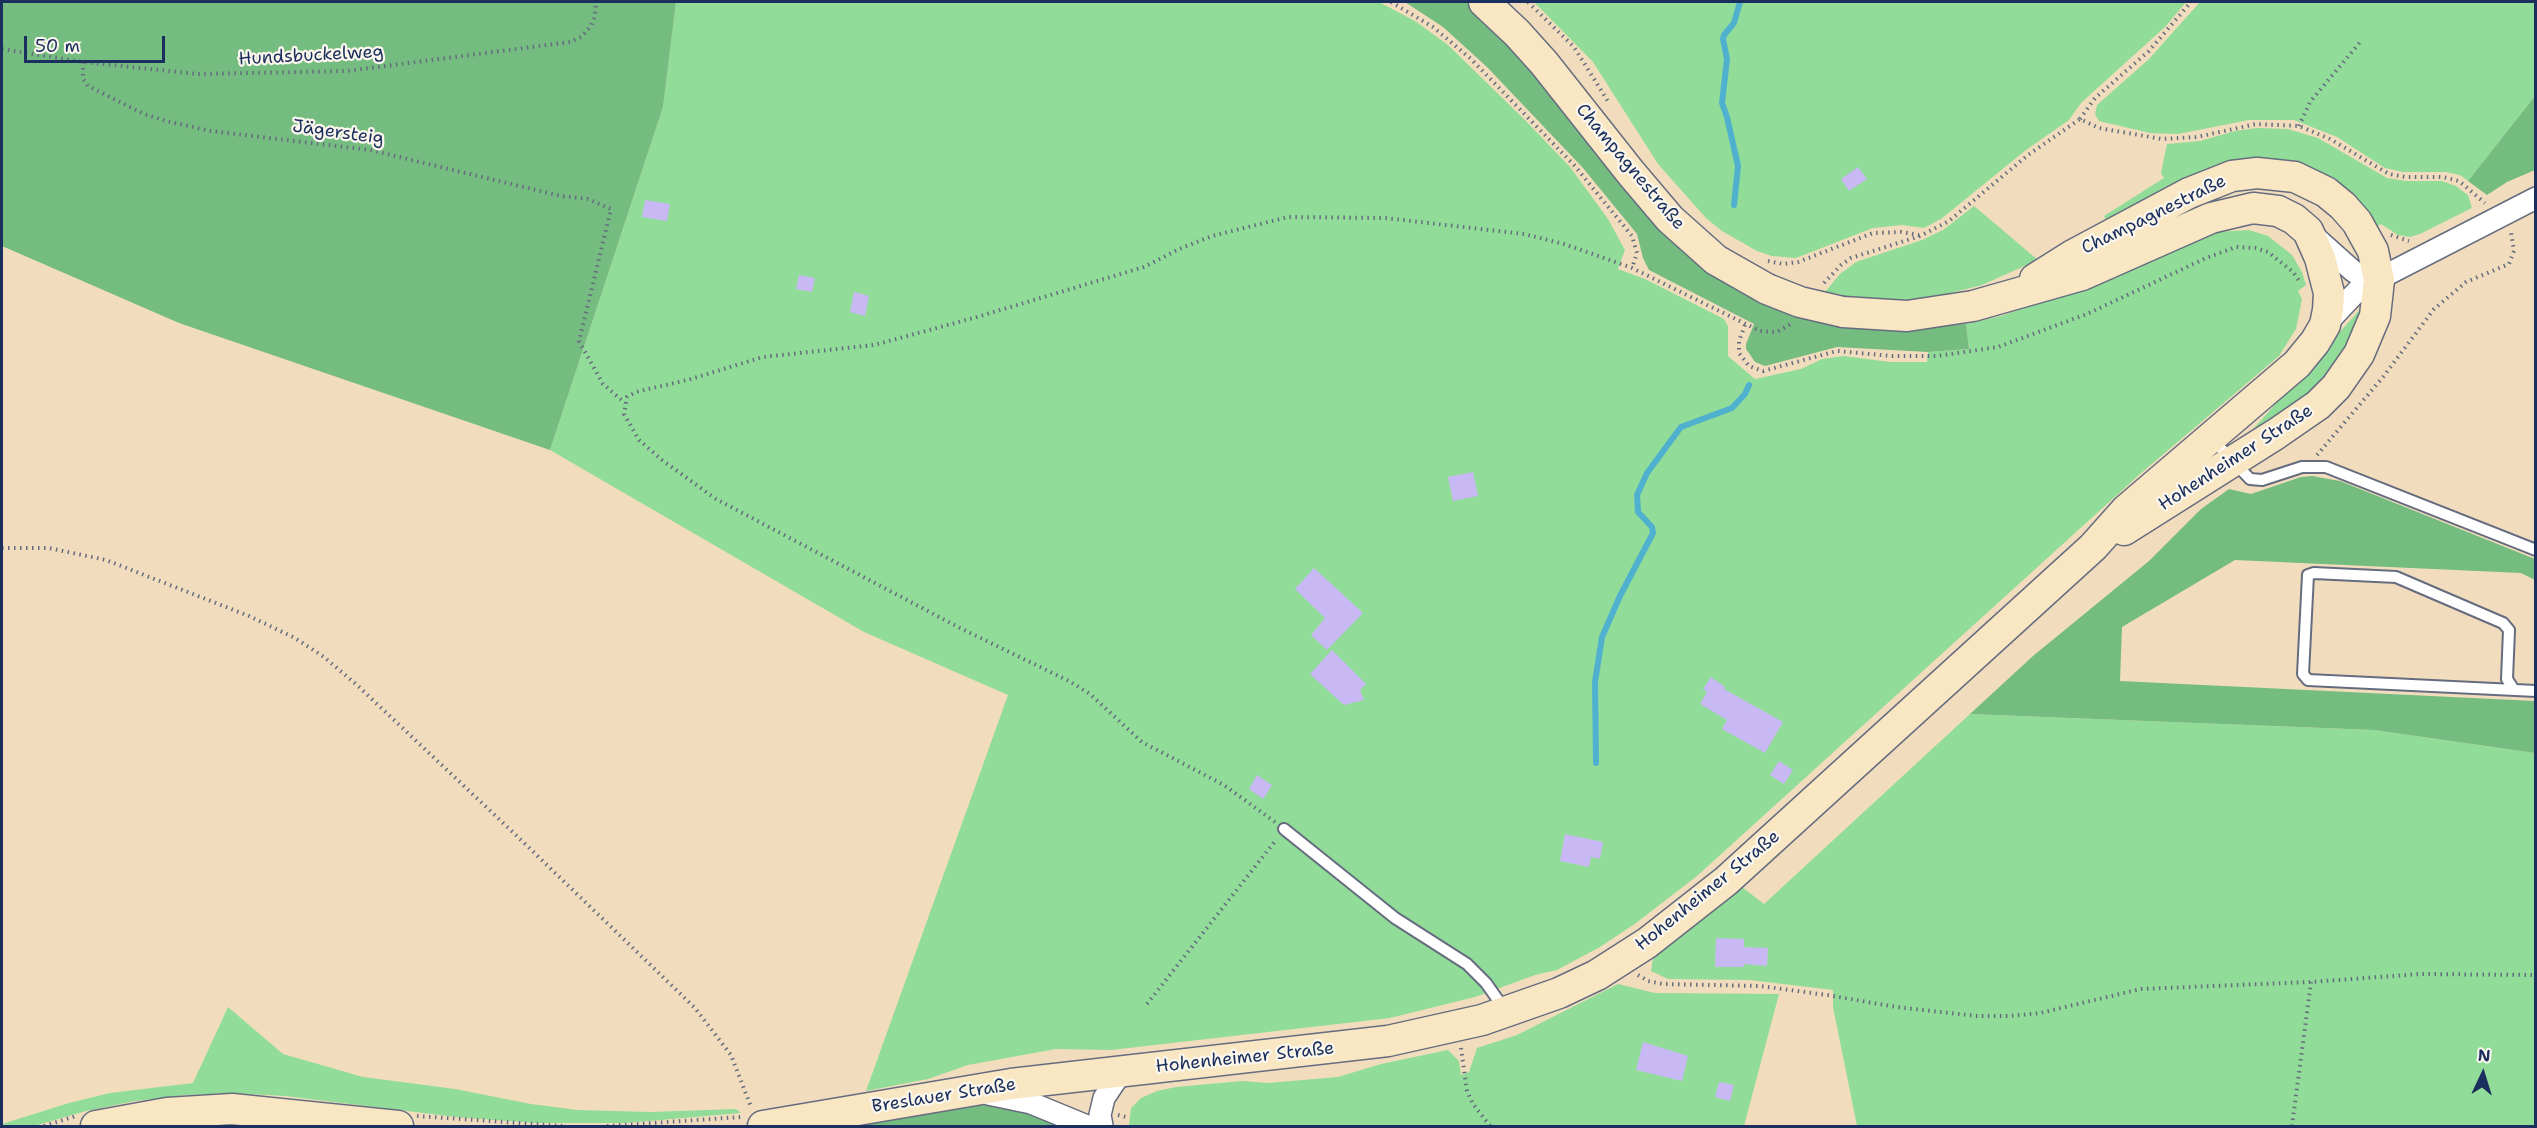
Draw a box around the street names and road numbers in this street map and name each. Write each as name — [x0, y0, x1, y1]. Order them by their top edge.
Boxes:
street label: Hundsbuckelweg — [238, 41, 384, 71]
street label: Champagnestraße — [1571, 99, 1689, 235]
street label: Jägersteig — [291, 116, 385, 150]
street label: Champagnestraße — [2078, 171, 2230, 259]
street label: Hohenheimer Straße — [2155, 400, 2317, 516]
street label: Hohenheimer Straße — [1631, 826, 1785, 956]
street label: Hohenheimer Straße — [1155, 1038, 1335, 1078]
street label: Breslauer Straße — [870, 1074, 1018, 1118]

